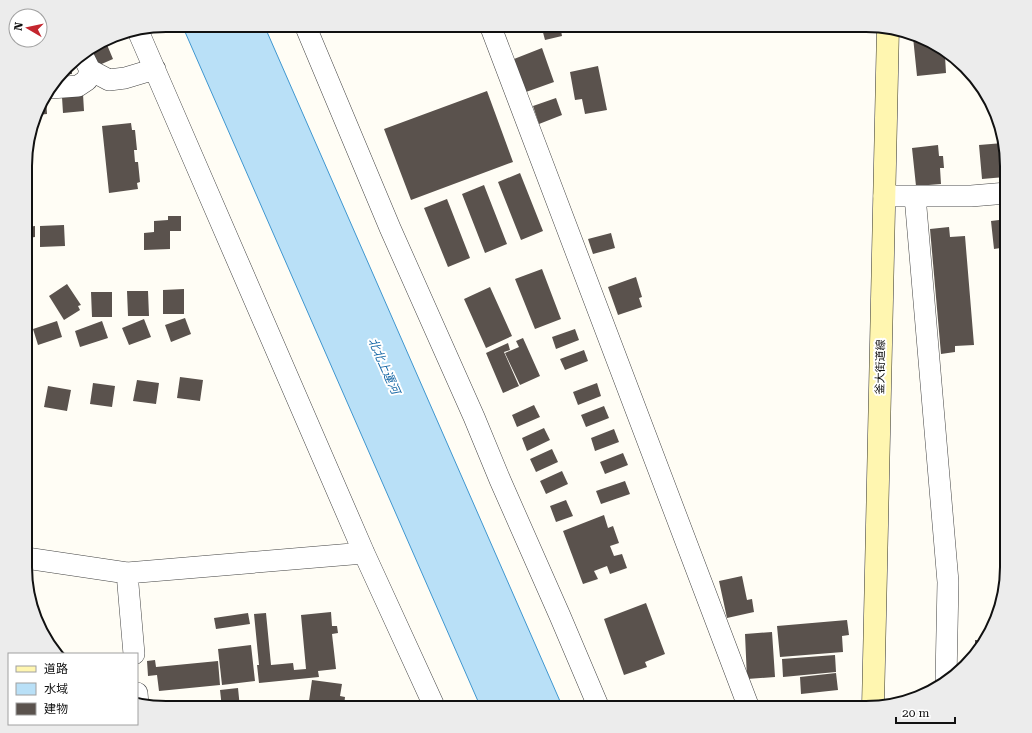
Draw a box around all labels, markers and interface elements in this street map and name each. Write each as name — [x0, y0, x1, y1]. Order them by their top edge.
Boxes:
north arrow — [8, 8, 48, 48]
text: N — [12, 21, 26, 32]
water label: 北北上運河 — [365, 336, 403, 398]
street label: 釜大街道線 — [874, 339, 887, 395]
legend — [8, 653, 138, 725]
text: 道路 — [44, 662, 68, 676]
text: 水域 — [44, 682, 68, 696]
scale bar — [896, 699, 955, 725]
text: 建物 — [44, 702, 68, 716]
text: 20 m — [902, 706, 929, 720]

